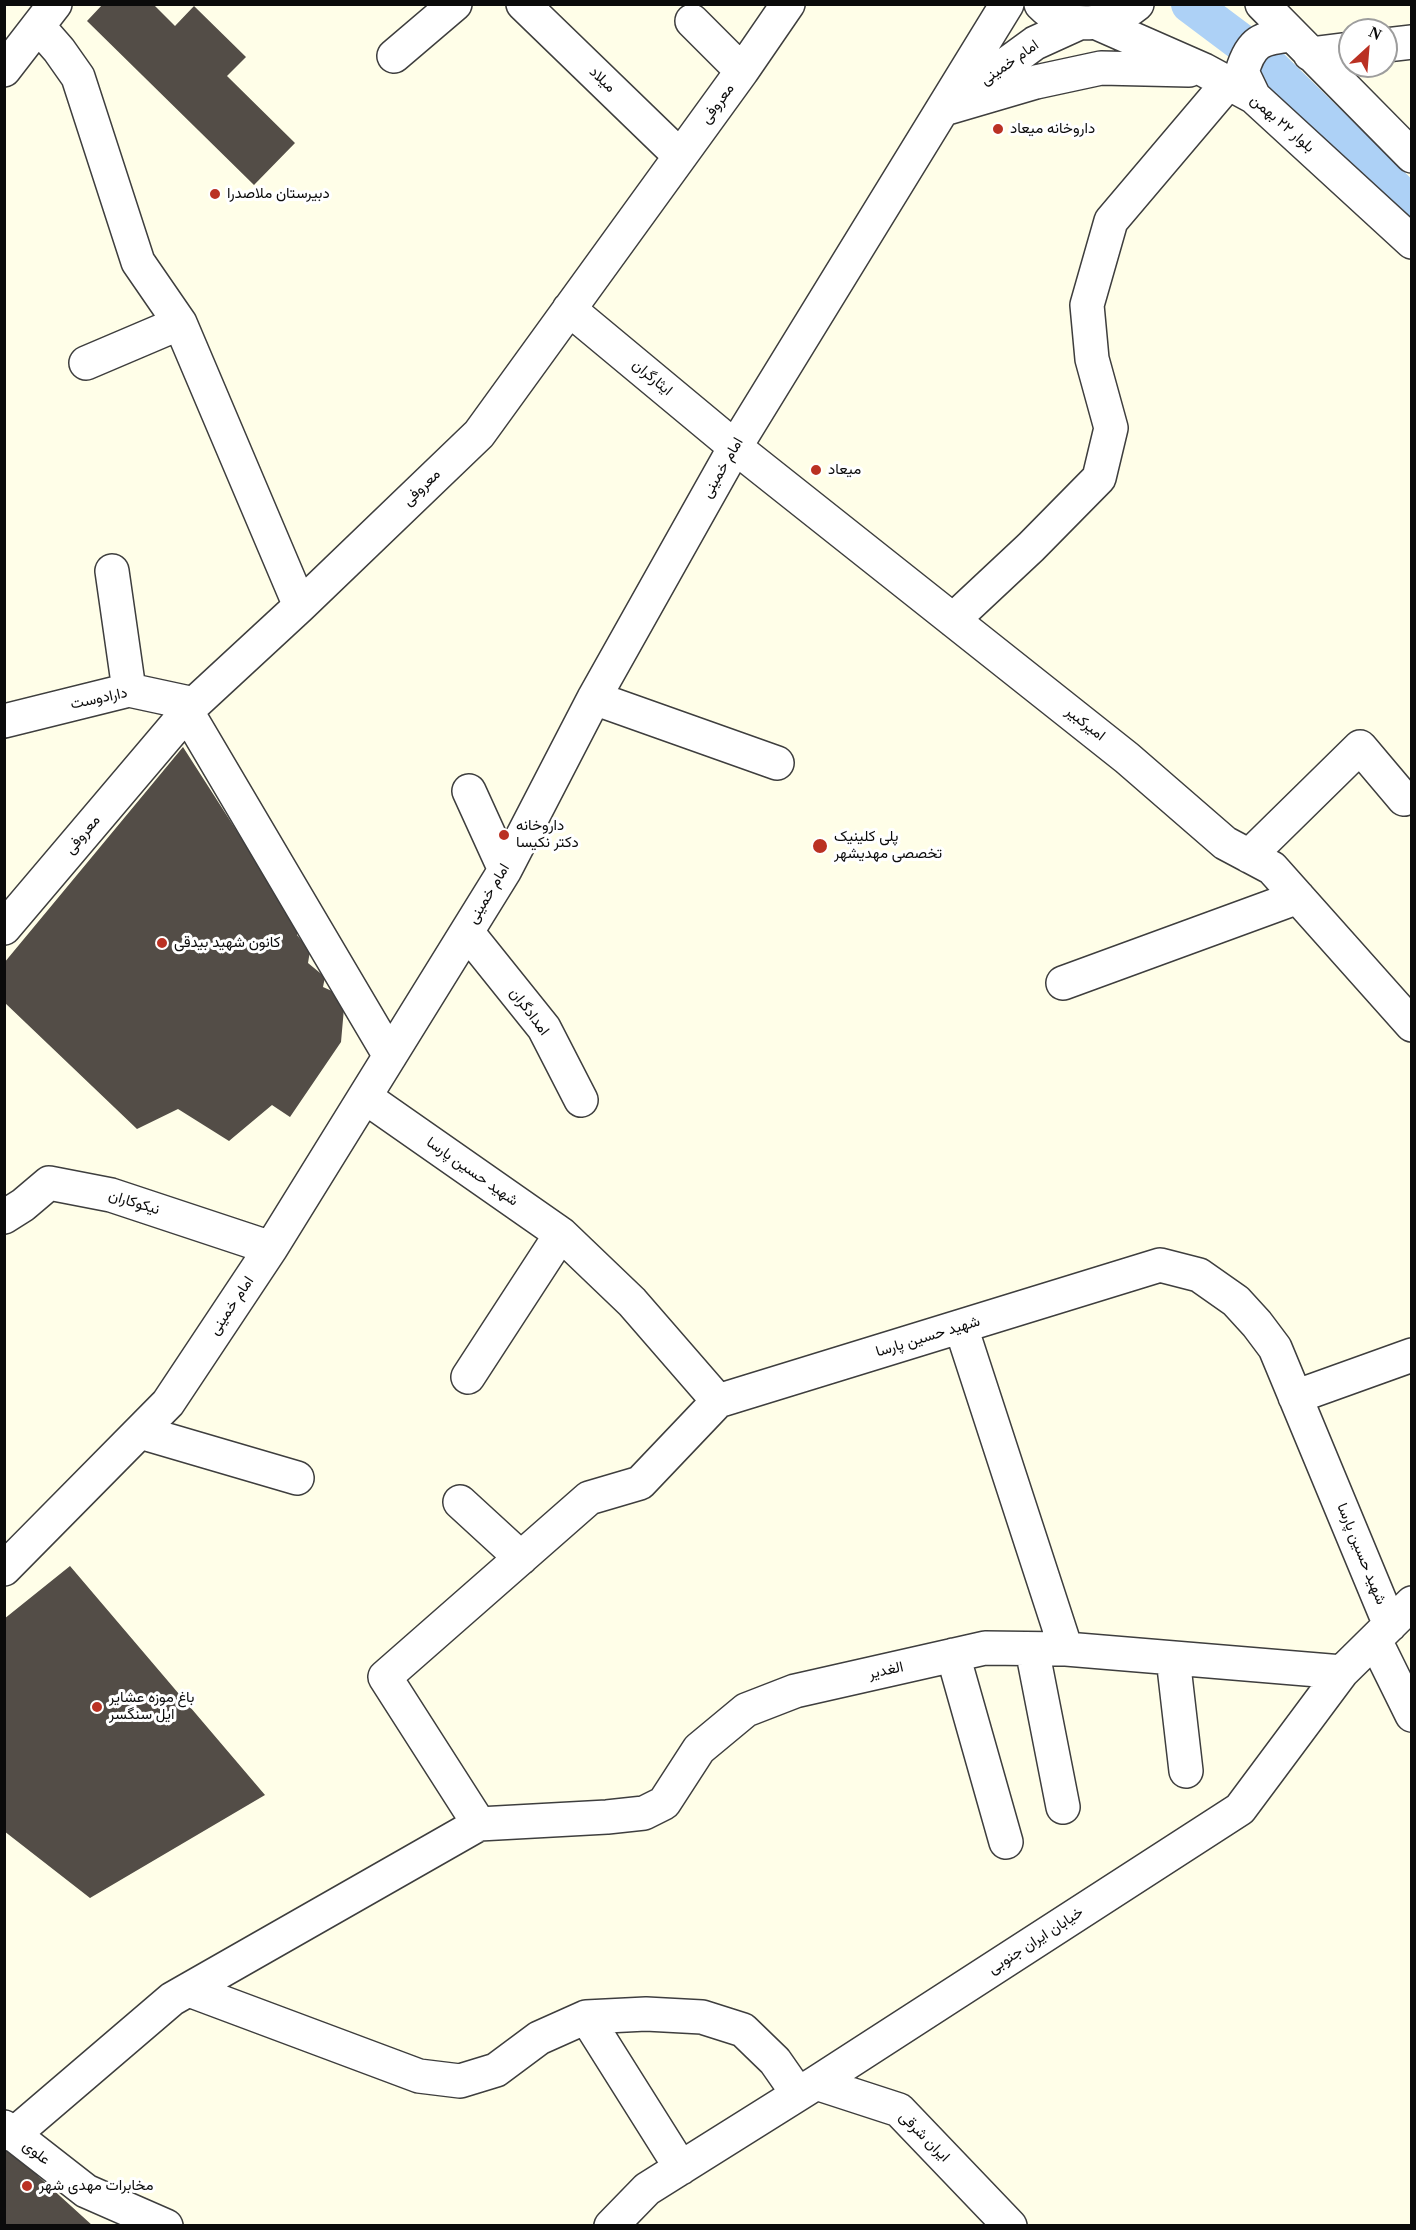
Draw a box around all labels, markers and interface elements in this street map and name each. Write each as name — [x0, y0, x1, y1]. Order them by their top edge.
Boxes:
north arrow — [1338, 18, 1398, 78]
text: N — [1366, 23, 1384, 43]
street label: امام خمینی — [977, 36, 1043, 90]
street label: میلاد — [585, 63, 619, 97]
street label: معروفی — [697, 80, 739, 128]
street label: بلوار ۲۲ بهمن — [1246, 91, 1318, 157]
place label: داروخانه میعاد — [1010, 120, 1095, 138]
marker: داروخانه میعاد — [991, 122, 1005, 136]
place label: دبیرستان ملاصدرا — [227, 185, 330, 203]
marker: دبیرستان ملاصدرا — [208, 187, 222, 201]
street label: ایثارگران — [628, 356, 676, 400]
street label: امام خمینی — [698, 435, 748, 501]
place label: میعاد — [828, 461, 861, 479]
marker: میعاد — [809, 463, 823, 477]
street label: معروفی — [399, 466, 445, 510]
street label: دارادوست — [69, 684, 129, 714]
street label: امیرکبیر — [1062, 703, 1108, 745]
street label: معروفی — [62, 812, 104, 858]
place label: داروخانه دکتر نکیسا — [516, 817, 579, 852]
marker: داروخانه دکتر نکیسا — [497, 828, 511, 842]
place label: پلی کلینیک تخصصی مهدیشهر — [834, 828, 942, 863]
marker: پلی کلینیک تخصصی مهدیشهر — [811, 837, 829, 855]
street label: امام خمینی — [464, 861, 514, 927]
place label: کانون شهید بیدقی — [174, 934, 280, 952]
marker: کانون شهید بیدقی — [155, 936, 169, 950]
street label: امدادگران — [505, 985, 553, 1039]
street label: شهید حسین پارسا — [423, 1134, 521, 1210]
street label: نیکوکاران — [106, 1187, 162, 1219]
street label: امام خمینی — [206, 1273, 258, 1339]
street label: شهید حسین پارسا — [874, 1313, 982, 1361]
street label: شهید حسین پارسا — [1332, 1501, 1390, 1607]
street label: الغدیر — [867, 1658, 905, 1684]
place label: باغ موزه عشایر ایل سنگسر — [109, 1689, 194, 1724]
marker: باغ موزه عشایر ایل سنگسر — [90, 1700, 104, 1714]
street label: خیابان ایران جنوبی — [985, 1904, 1087, 1978]
street label: ایران شرقی — [895, 2108, 953, 2166]
street label: علوی — [19, 2137, 53, 2169]
place label: مخابرات مهدی شهر — [39, 2177, 154, 2195]
marker: مخابرات مهدی شهر — [20, 2179, 34, 2193]

